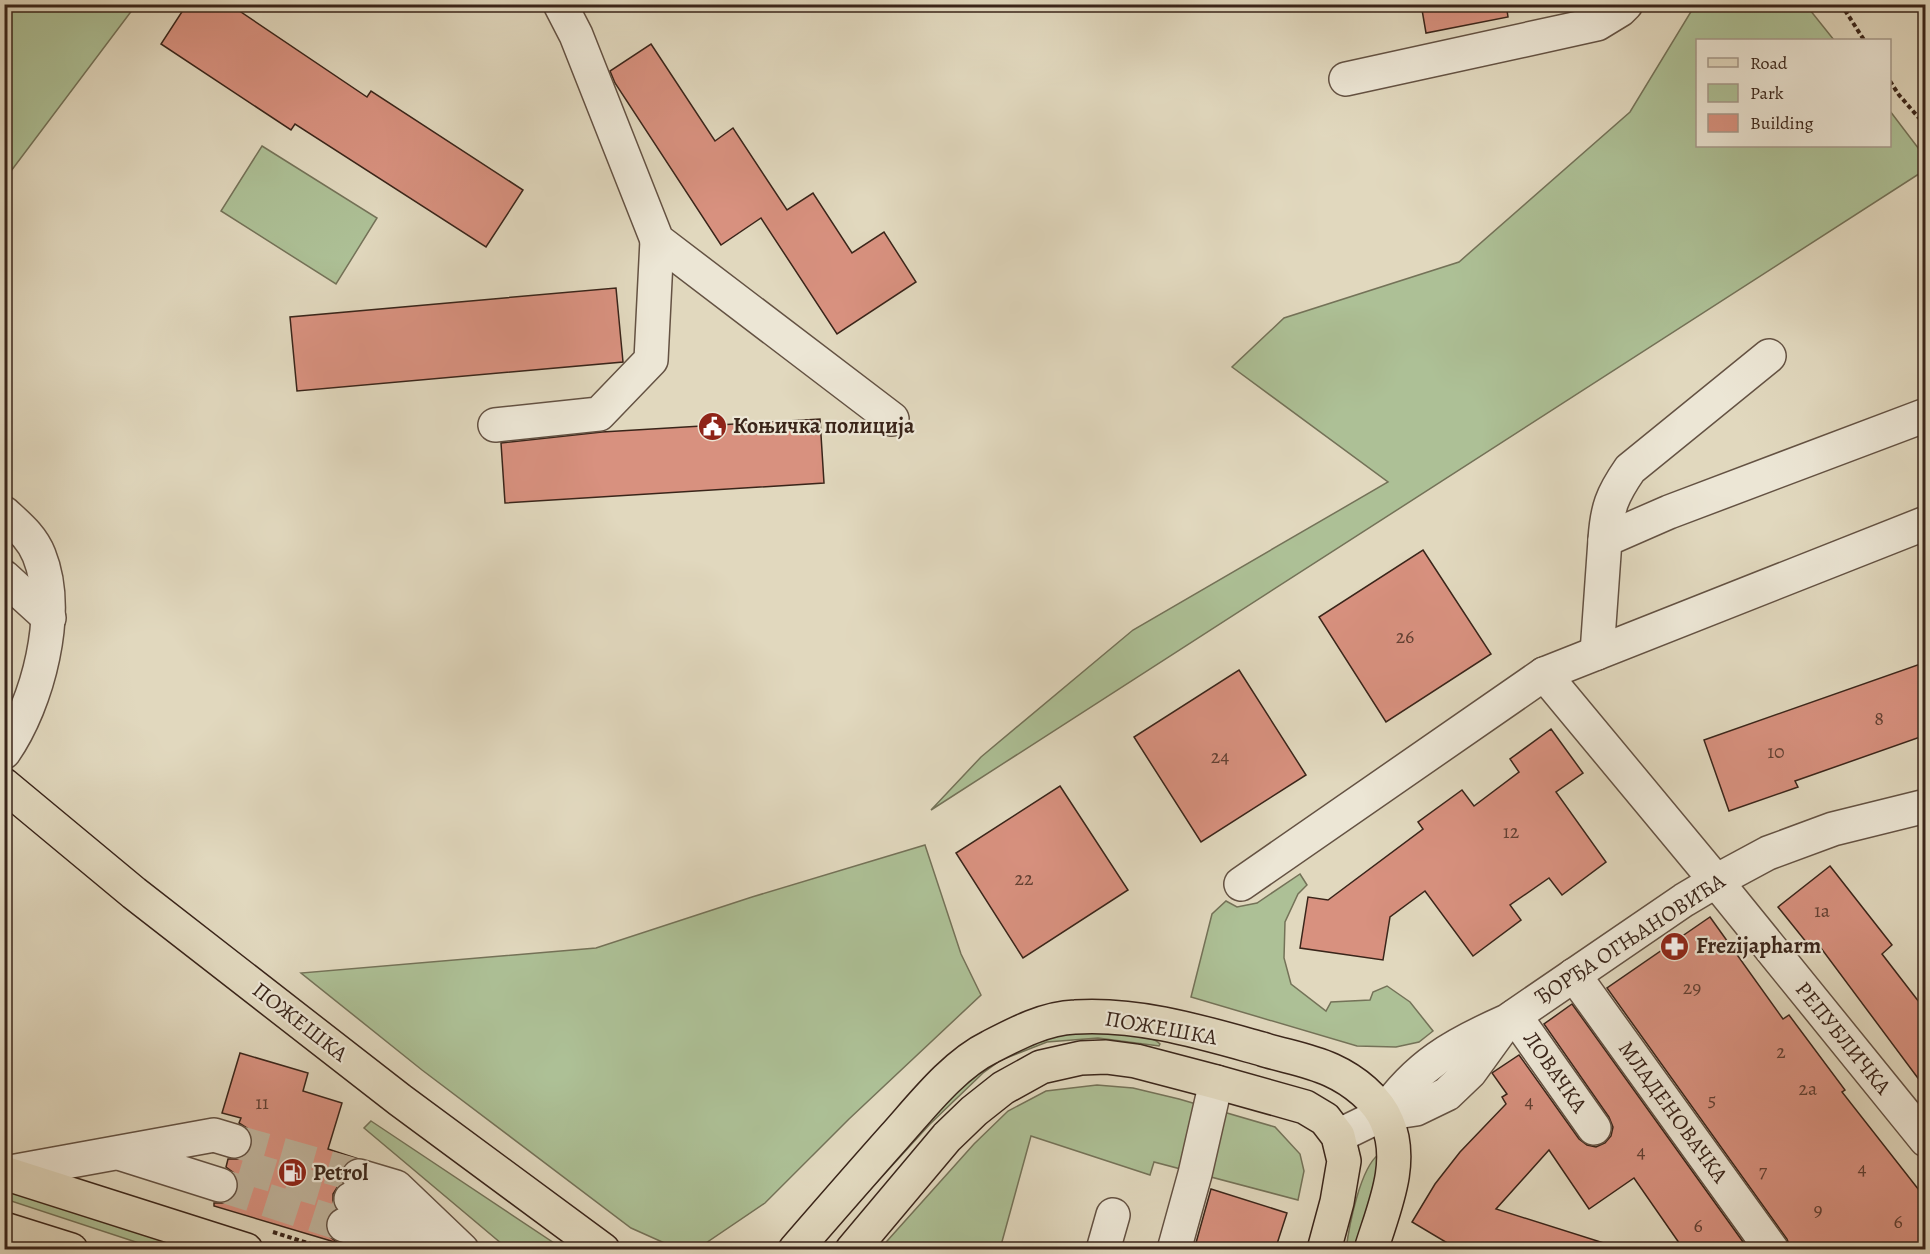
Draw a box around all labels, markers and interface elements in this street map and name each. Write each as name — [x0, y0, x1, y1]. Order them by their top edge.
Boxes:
legend — [1696, 39, 1891, 147]
text: Road — [1750, 51, 1788, 75]
text: Park — [1750, 81, 1784, 105]
text: Building — [1750, 111, 1814, 135]
public building icon: Коњичка полиција — [696, 410, 728, 442]
place label: Коњичка полиција — [733, 411, 915, 441]
house number: 26 — [1396, 623, 1414, 650]
house number: 8 — [1874, 705, 1884, 732]
house number: 10 — [1767, 738, 1785, 765]
house number: 24 — [1211, 743, 1229, 770]
house number: 12 — [1503, 818, 1520, 845]
house number: 22 — [1015, 865, 1034, 892]
street label: ЂОРЂА ОГЊАНОВИЋА — [1529, 866, 1732, 1012]
house number: 1a — [1814, 897, 1831, 924]
pharmacy icon: Frezijapharm — [1659, 930, 1691, 962]
place label: Frezijapharm — [1696, 931, 1821, 961]
house number: 29 — [1683, 974, 1701, 1001]
street label: ПОЖЕШКА — [246, 975, 355, 1069]
street label: РЕПУБЛИЧКА — [1788, 975, 1899, 1102]
street label: ПОЖЕШКА — [1103, 1003, 1221, 1053]
street label: ЛОВАЧКА — [1516, 1025, 1595, 1120]
street label: МЛАДЕНОВАЧКА — [1611, 1035, 1735, 1190]
house number: 2 — [1776, 1038, 1786, 1065]
house number: 2a — [1799, 1075, 1818, 1102]
house number: 5 — [1708, 1086, 1716, 1113]
house number: 4 — [1524, 1088, 1534, 1115]
house number: 11 — [255, 1089, 269, 1116]
house number: 4 — [1636, 1138, 1646, 1165]
house number: 4 — [1857, 1155, 1867, 1182]
fuel station icon: Petrol — [276, 1157, 308, 1189]
house number: 7 — [1759, 1157, 1768, 1184]
place label: Petrol — [313, 1158, 369, 1188]
house number: 9 — [1813, 1196, 1823, 1223]
house number: 6 — [1893, 1208, 1903, 1235]
house number: 6 — [1693, 1212, 1703, 1239]

